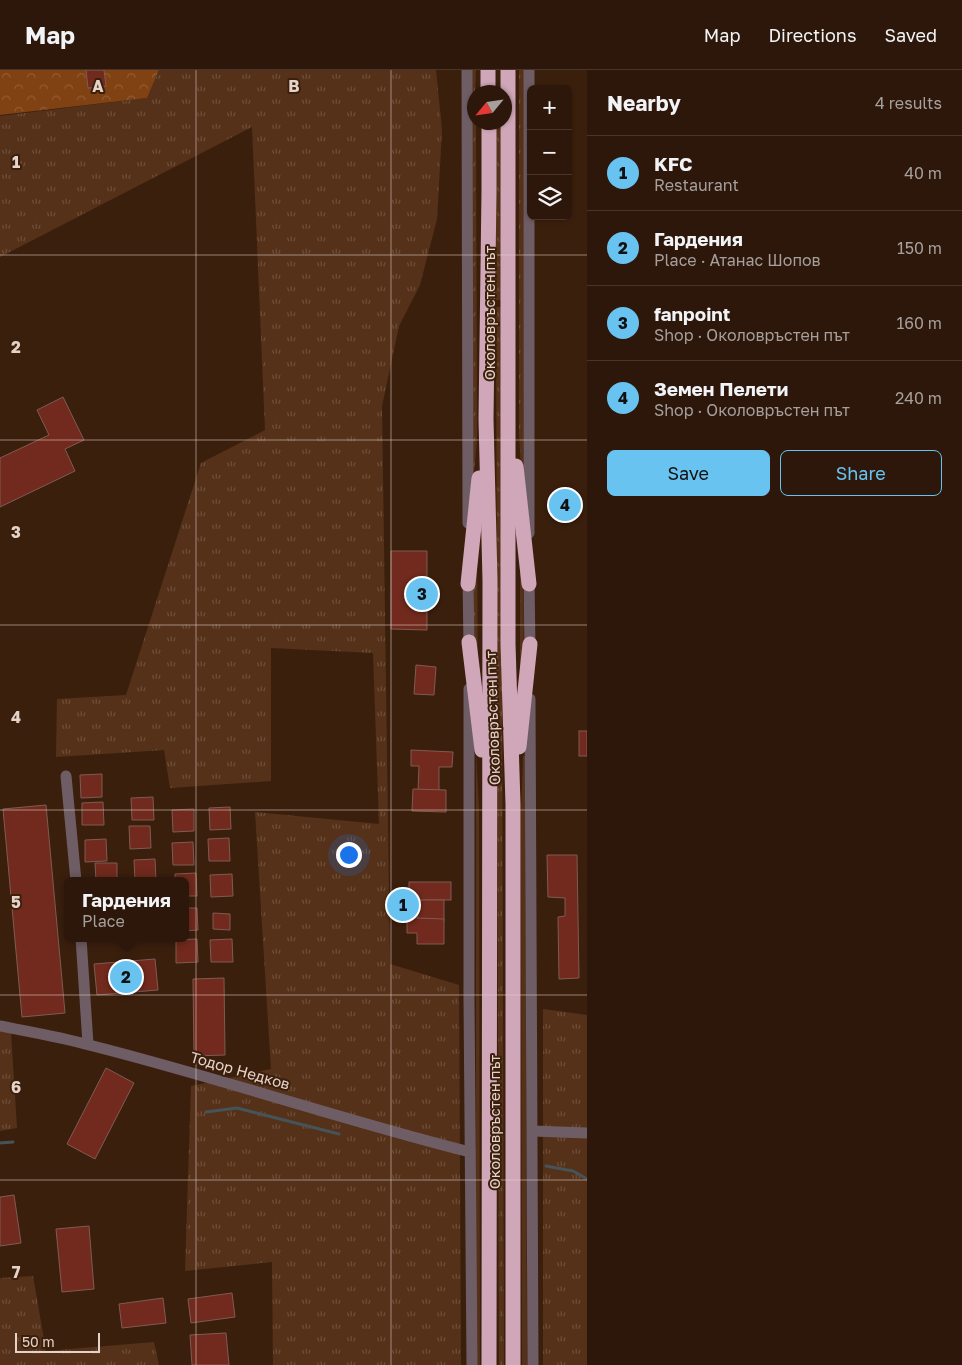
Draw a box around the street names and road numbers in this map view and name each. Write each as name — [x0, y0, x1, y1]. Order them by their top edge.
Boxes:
street label: Околовръстен път — [480, 245, 498, 380]
street label: Околовръстен път — [481, 650, 503, 786]
street label: Тодор Недков — [188, 1047, 292, 1093]
street label: Околовръстен път — [485, 1054, 503, 1189]

